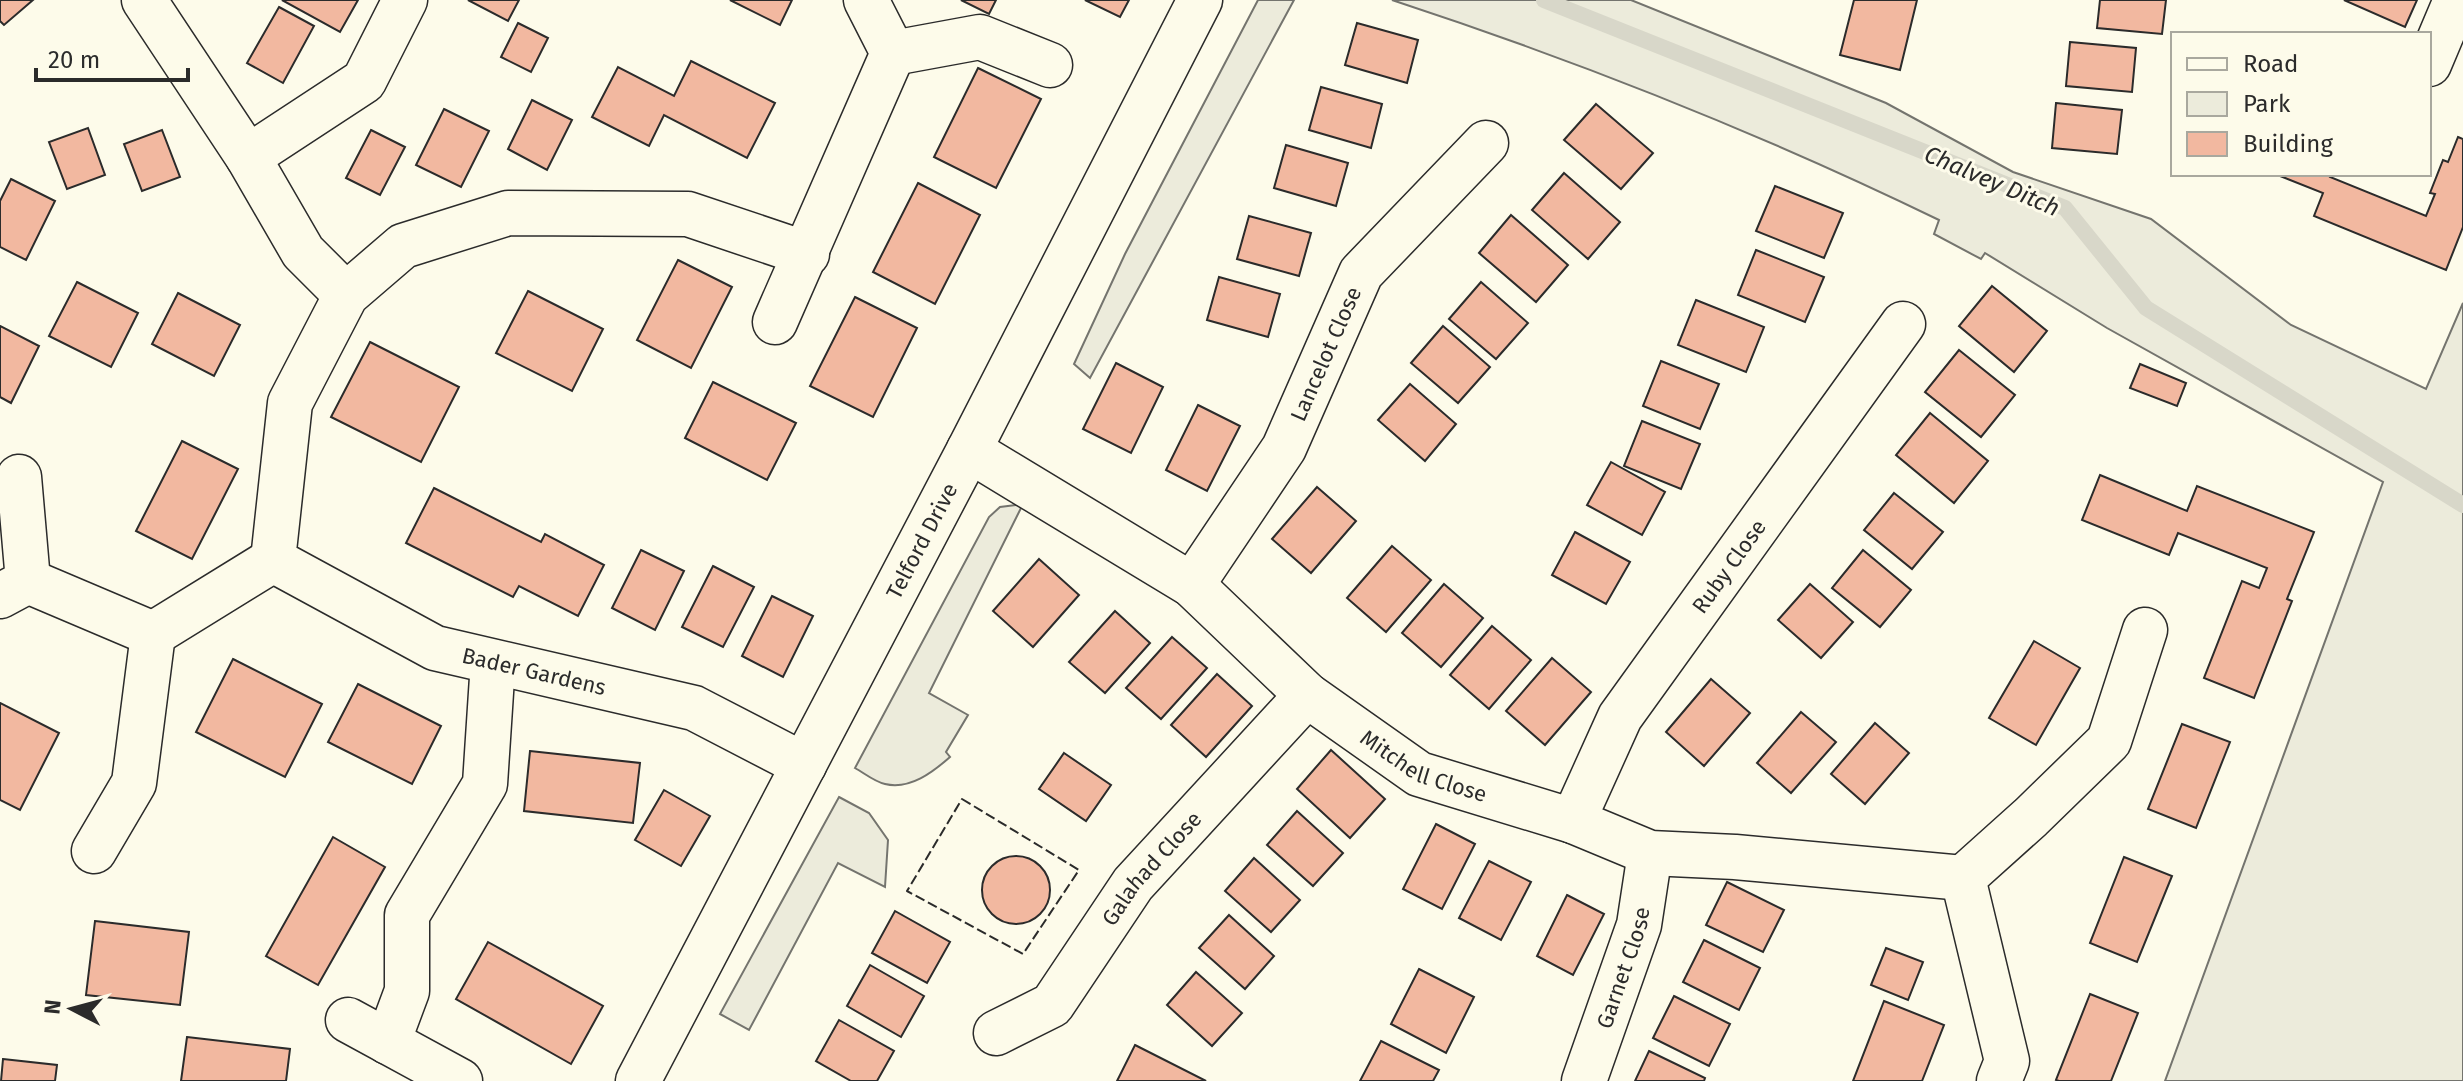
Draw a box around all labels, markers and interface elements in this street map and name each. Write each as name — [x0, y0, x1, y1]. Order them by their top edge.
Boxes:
scale bar — [36, 32, 188, 82]
legend — [2171, 32, 2431, 176]
text: 20 m — [48, 46, 100, 74]
text: Road — [2243, 50, 2298, 78]
text: Park — [2243, 90, 2291, 118]
text: Building — [2243, 130, 2333, 158]
water label: Chalvey Ditch — [1920, 140, 2064, 222]
street label: Lancelot Close — [1285, 282, 1367, 425]
street label: Telford Drive — [880, 478, 963, 604]
street label: Ruby Close — [1686, 514, 1772, 619]
street label: Bader Gardens — [459, 642, 608, 701]
street label: Mitchell Close — [1355, 724, 1490, 808]
street label: Galahad Close — [1096, 806, 1207, 931]
street label: Garnet Close — [1591, 905, 1656, 1032]
north arrow — [32, 969, 112, 1049]
text: N — [38, 998, 67, 1016]

